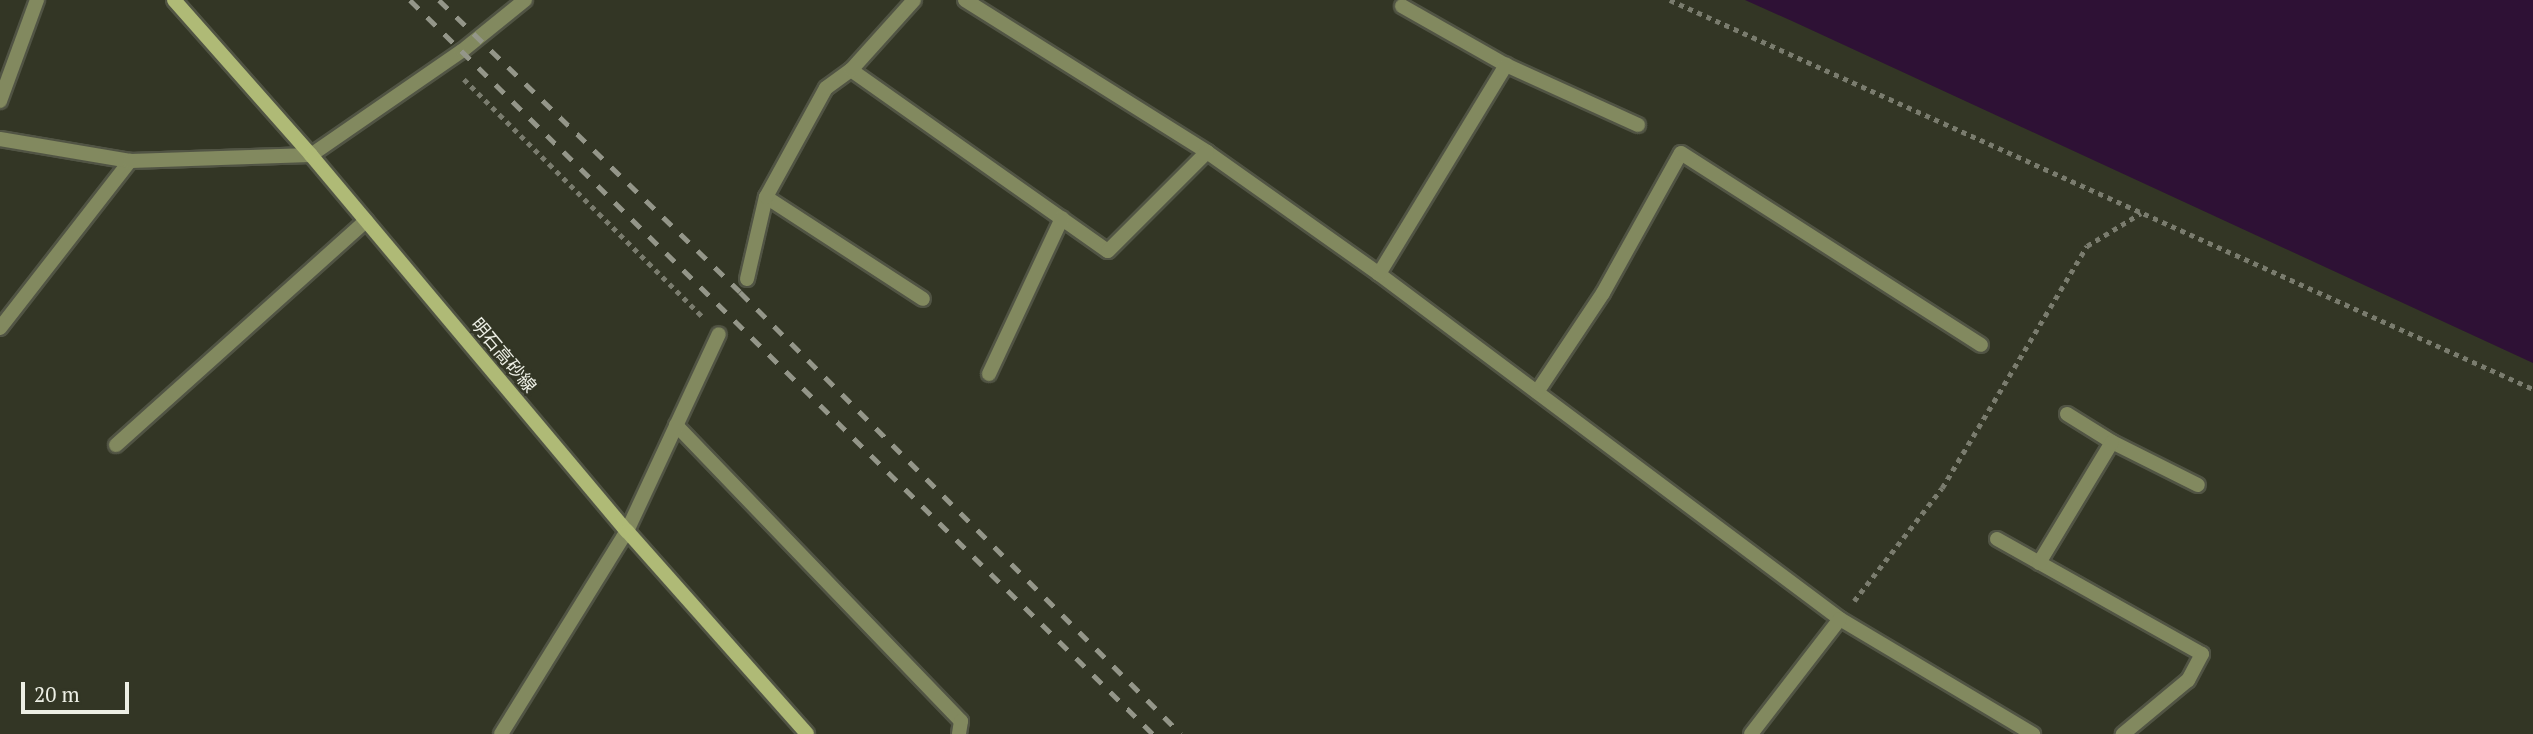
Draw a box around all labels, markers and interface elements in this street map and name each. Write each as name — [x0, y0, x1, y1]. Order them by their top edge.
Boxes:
street label: 明石高砂線 — [467, 314, 541, 396]
scale bar — [24, 668, 133, 712]
text: 20 m — [34, 680, 80, 708]

